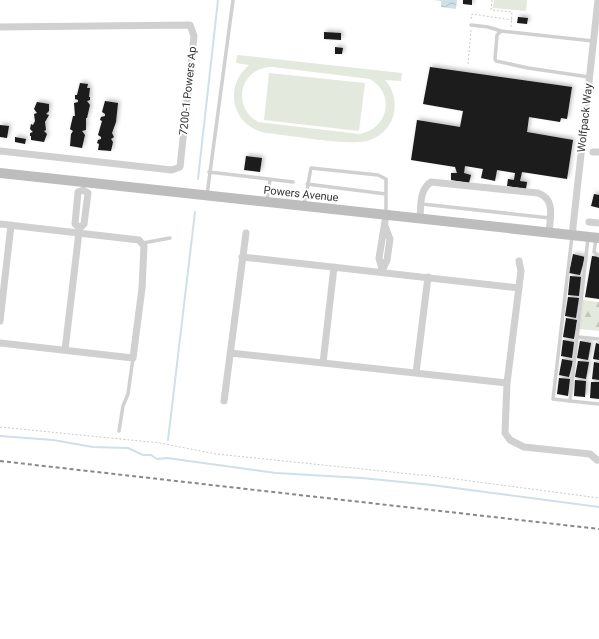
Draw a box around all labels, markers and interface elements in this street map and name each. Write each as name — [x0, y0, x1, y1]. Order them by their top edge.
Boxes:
street label: 7200-1 Powers Ap — [177, 46, 199, 136]
street label: Wolfpack Way — [575, 82, 595, 153]
street label: Powers Avenue — [263, 184, 339, 204]

